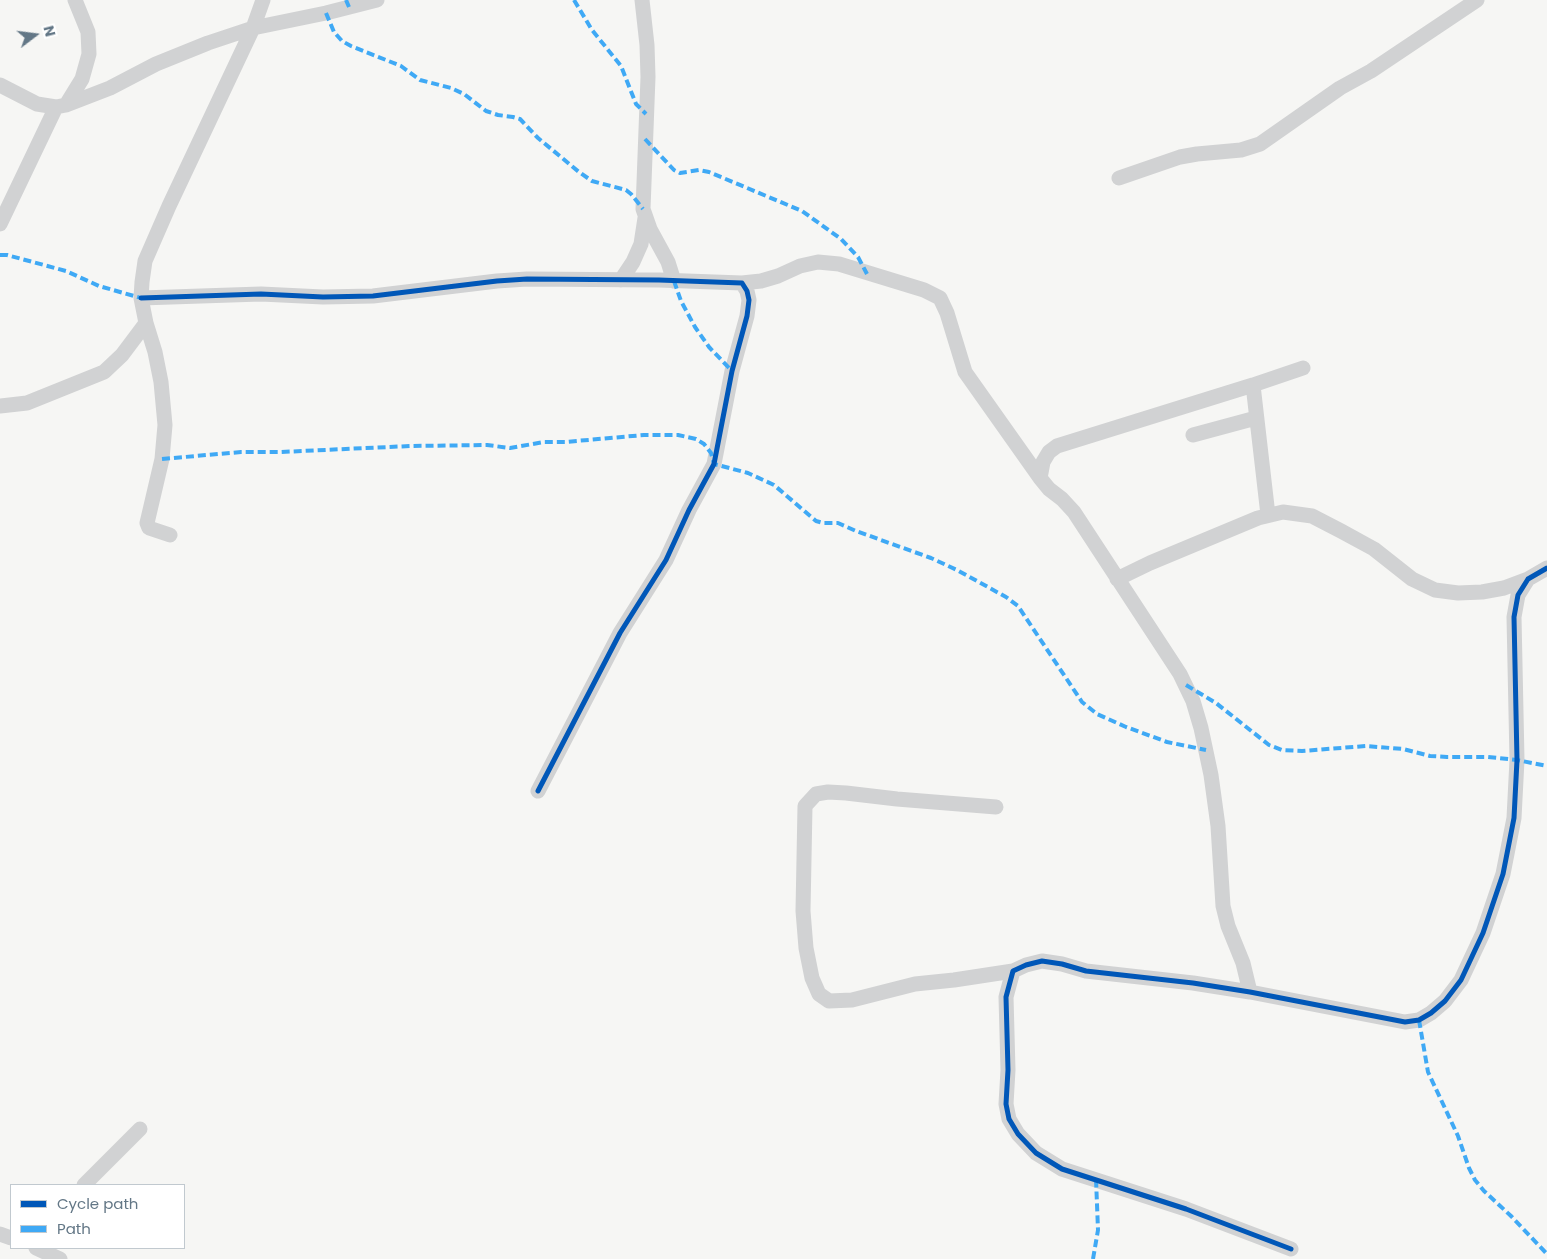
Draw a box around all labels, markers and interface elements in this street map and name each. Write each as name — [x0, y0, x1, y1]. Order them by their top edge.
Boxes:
north arrow — [10, 10, 60, 60]
text: N — [38, 23, 61, 39]
legend — [10, 1184, 185, 1249]
text: Cycle path — [57, 1193, 138, 1214]
text: Path — [57, 1218, 91, 1239]

